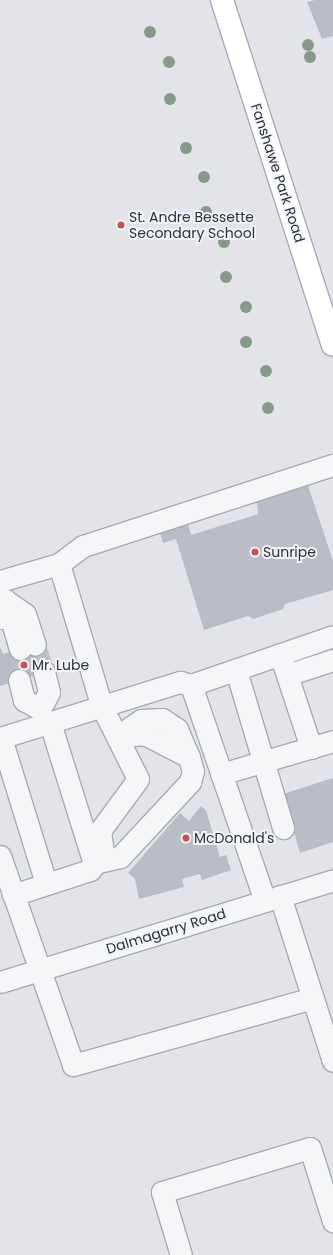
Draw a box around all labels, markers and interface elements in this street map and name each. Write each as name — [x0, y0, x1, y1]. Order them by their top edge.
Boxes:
street label: Fanshawe Park Road — [248, 101, 308, 245]
place label: St. Andre Bessette Secondary School — [129, 209, 255, 242]
marker: St. Andre Bessette Secondary School — [116, 220, 126, 230]
place label: Sunripe — [263, 544, 316, 560]
marker: Sunripe — [250, 547, 260, 557]
place label: Mr. Lube — [32, 657, 89, 673]
marker: Mr. Lube — [19, 660, 29, 670]
place label: McDonald's — [194, 830, 274, 846]
marker: McDonald's — [181, 833, 191, 843]
street label: Dalmagarry Road — [104, 905, 228, 957]

